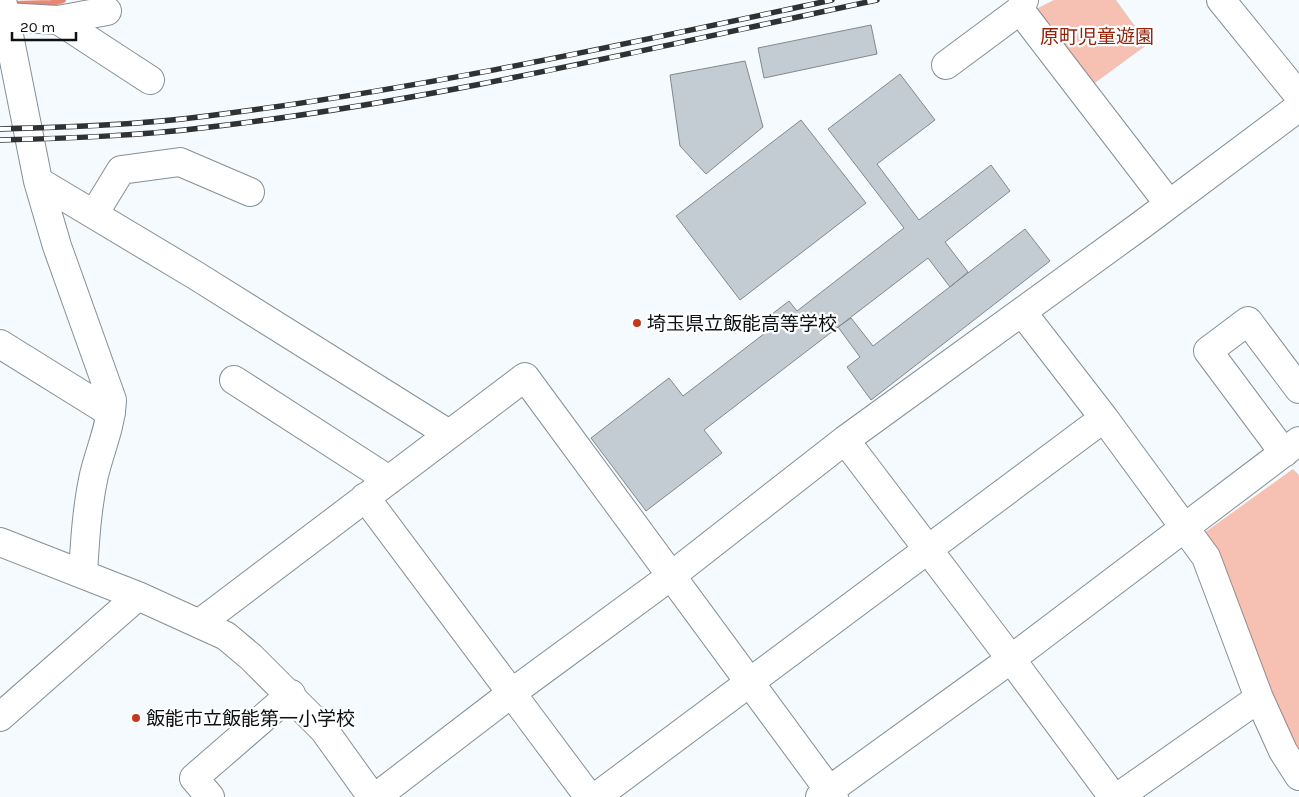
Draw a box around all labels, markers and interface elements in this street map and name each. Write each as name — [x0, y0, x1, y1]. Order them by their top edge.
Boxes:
scale bar — [12, 10, 76, 42]
text: 20 m — [20, 18, 55, 36]
park label: 原町児童遊園 — [1040, 26, 1154, 48]
place label: 埼玉県立飯能高等学校 — [647, 313, 837, 335]
marker: 埼玉県立飯能高等学校 — [631, 317, 643, 329]
place label: 飯能市立飯能第一小学校 — [146, 708, 355, 730]
marker: 飯能市立飯能第一小学校 — [130, 712, 142, 724]

